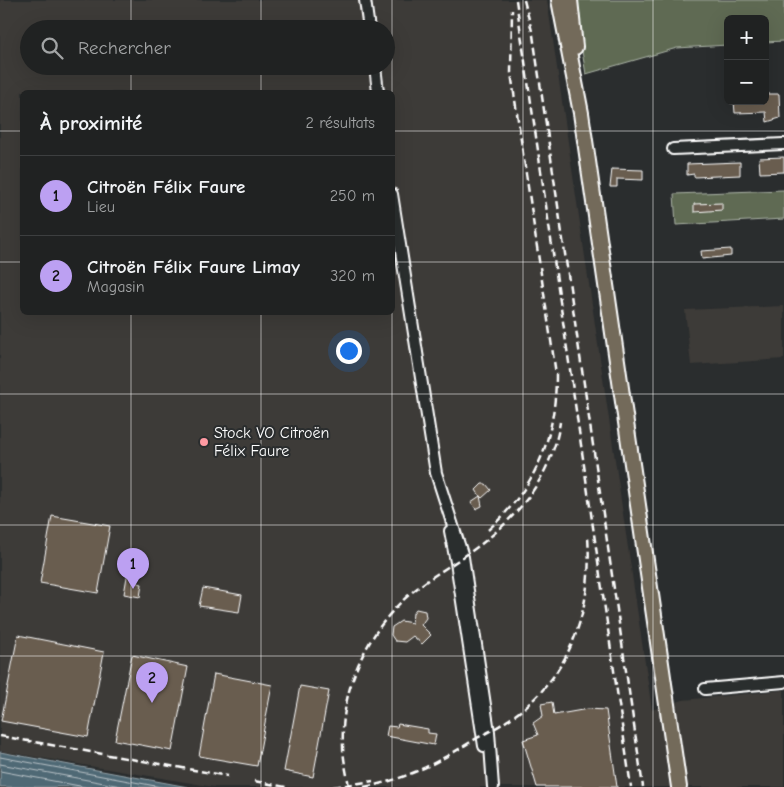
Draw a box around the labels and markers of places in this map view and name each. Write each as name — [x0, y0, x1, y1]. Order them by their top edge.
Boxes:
place label: Stock VO Citroën Félix Faure — [214, 424, 329, 460]
marker: Stock VO Citroën Félix Faure — [198, 436, 210, 448]
pin: 1 — [117, 548, 149, 589]
pin: 2 — [136, 662, 168, 703]

